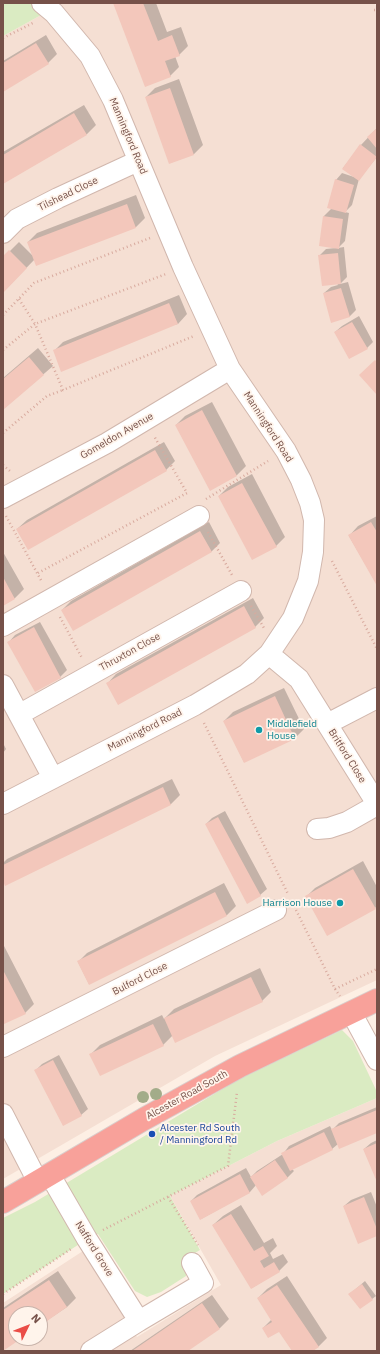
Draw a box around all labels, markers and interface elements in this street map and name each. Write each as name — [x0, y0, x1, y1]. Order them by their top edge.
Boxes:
street label: Manningford Road — [106, 96, 150, 176]
street label: Tilshead Close — [36, 174, 100, 214]
street label: Manningford Road — [241, 389, 295, 465]
street label: Gomeldon Avenue — [78, 410, 156, 462]
street label: Thruxton Close — [97, 630, 163, 674]
street label: Manningford Road — [106, 706, 184, 754]
place label: Middlefield House — [267, 718, 317, 742]
marker: Middlefield House — [254, 725, 264, 735]
street label: Britford Close — [326, 727, 368, 785]
place label: Harrison House — [263, 897, 332, 909]
marker: Harrison House — [335, 898, 345, 908]
street label: Bulford Close — [110, 960, 170, 998]
street label: Alcester Road South — [144, 1068, 230, 1122]
place label: Alcester Rd South / Manningford Rd — [160, 1122, 240, 1146]
marker: Alcester Rd South / Manningford Rd — [147, 1129, 157, 1139]
street label: Nafford Grove — [72, 1219, 116, 1279]
north arrow — [8, 1306, 48, 1346]
text: N — [28, 1311, 44, 1326]

